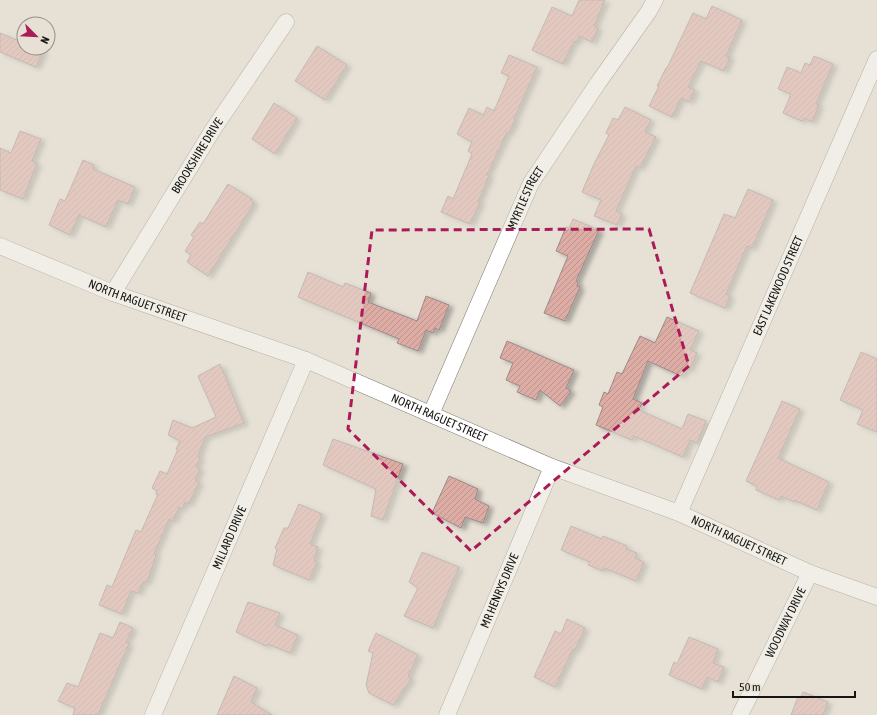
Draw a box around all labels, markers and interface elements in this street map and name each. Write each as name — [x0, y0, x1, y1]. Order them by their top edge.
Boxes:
north arrow — [16, 16, 56, 56]
text: N — [38, 35, 52, 45]
street label: BROOKSHIRE DRIVE — [169, 115, 226, 196]
street label: MYRTLE STREET — [505, 163, 547, 231]
street label: EAST LAKEWOOD STREET — [750, 233, 806, 338]
street label: NORTH RAGUET STREET — [86, 277, 189, 325]
street label: NORTH RAGUET STREET — [389, 391, 490, 445]
street label: MILLARD DRIVE — [210, 504, 249, 572]
street label: NORTH RAGUET STREET — [689, 513, 790, 569]
street label: MR HENRYS DRIVE — [478, 551, 522, 630]
street label: WOODWAY DRIVE — [762, 585, 809, 660]
scale bar — [733, 673, 855, 699]
text: 50 m — [739, 680, 761, 694]

